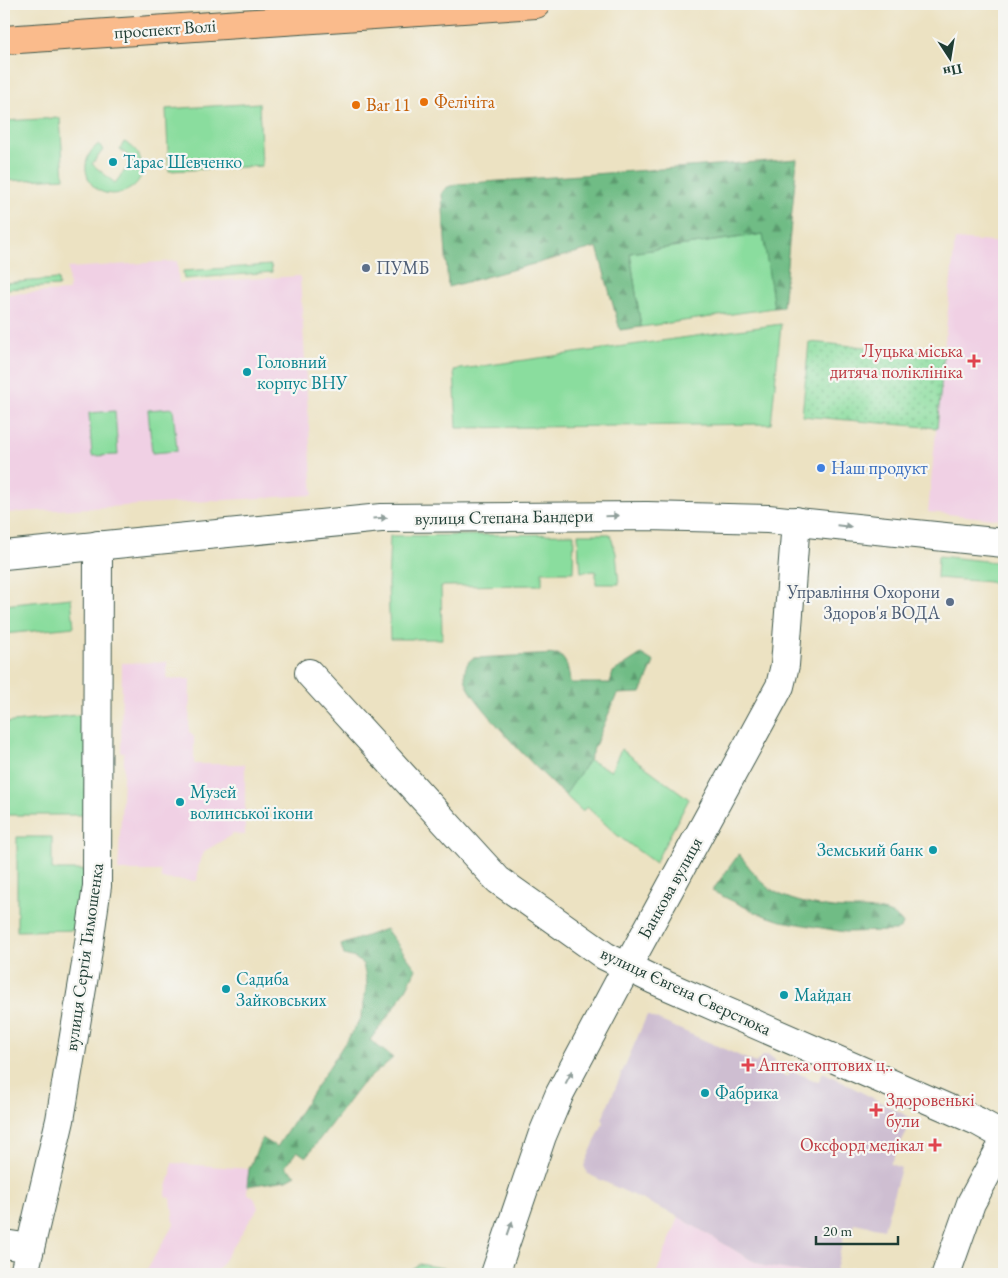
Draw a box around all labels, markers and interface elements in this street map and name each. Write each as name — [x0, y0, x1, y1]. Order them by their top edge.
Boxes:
street label: проспект Волі — [113, 13, 217, 44]
north arrow — [926, 32, 976, 82]
text: Пн — [941, 60, 964, 82]
place label: Фелічіта — [434, 90, 496, 113]
place label: Bar 11 — [366, 93, 411, 116]
marker: Фелічіта — [418, 96, 430, 108]
marker: Bar 11 — [350, 99, 362, 111]
place label: Тарас Шевченко — [123, 150, 242, 173]
marker: Тарас Шевченко — [107, 156, 119, 168]
place label: ПУМБ — [376, 256, 429, 279]
marker: ПУМБ — [360, 262, 372, 274]
place label: Луцька міська дитяча поліклініка — [830, 339, 964, 383]
place label: Головний корпус ВНУ — [257, 350, 348, 394]
marker: Луцька міська дитяча поліклініка — [967, 354, 981, 368]
marker: Головний корпус ВНУ — [241, 366, 253, 378]
place label: Наш продукт — [831, 456, 928, 479]
marker: Наш продукт — [815, 462, 827, 474]
street label: вулиця Степана Бандери — [414, 503, 594, 530]
one-way arrow — [604, 512, 620, 520]
one-way arrow — [372, 514, 388, 522]
one-way arrow — [837, 522, 853, 530]
place label: Управління Охорони Здоров'я ВОДА — [786, 580, 941, 624]
marker: Управління Охорони Здоров'я ВОДА — [944, 596, 956, 608]
place label: Музей волинської ікони — [190, 780, 314, 824]
marker: Музей волинської ікони — [174, 796, 186, 808]
street label: Банкова вулиця — [632, 833, 707, 943]
place label: Земський банк — [817, 838, 923, 861]
marker: Земський банк — [927, 844, 939, 856]
street label: вулиця Сергія Тимошенка — [59, 861, 108, 1052]
street label: вулиця Євгена Сверстюка — [597, 941, 776, 1041]
place label: Садиба Зайковських — [236, 967, 327, 1011]
marker: Садиба Зайковських — [220, 983, 232, 995]
place label: Майдан — [794, 983, 851, 1006]
marker: Майдан — [778, 989, 790, 1001]
place label: Аптека оптових ц‥ — [757, 1053, 893, 1076]
marker: Аптека оптових ц‥ — [742, 1059, 754, 1071]
one-way arrow — [565, 1069, 573, 1084]
place label: Фабрика — [715, 1081, 779, 1104]
marker: Фабрика — [699, 1087, 711, 1099]
place label: Здоровенькі були — [886, 1088, 975, 1132]
marker: Здоровенькі були — [870, 1104, 882, 1116]
place label: Оксфорд медікал — [800, 1133, 924, 1156]
marker: Оксфорд медікал — [928, 1138, 942, 1152]
scale bar — [816, 1213, 898, 1245]
one-way arrow — [506, 1220, 514, 1235]
text: 20 m — [823, 1221, 852, 1240]

